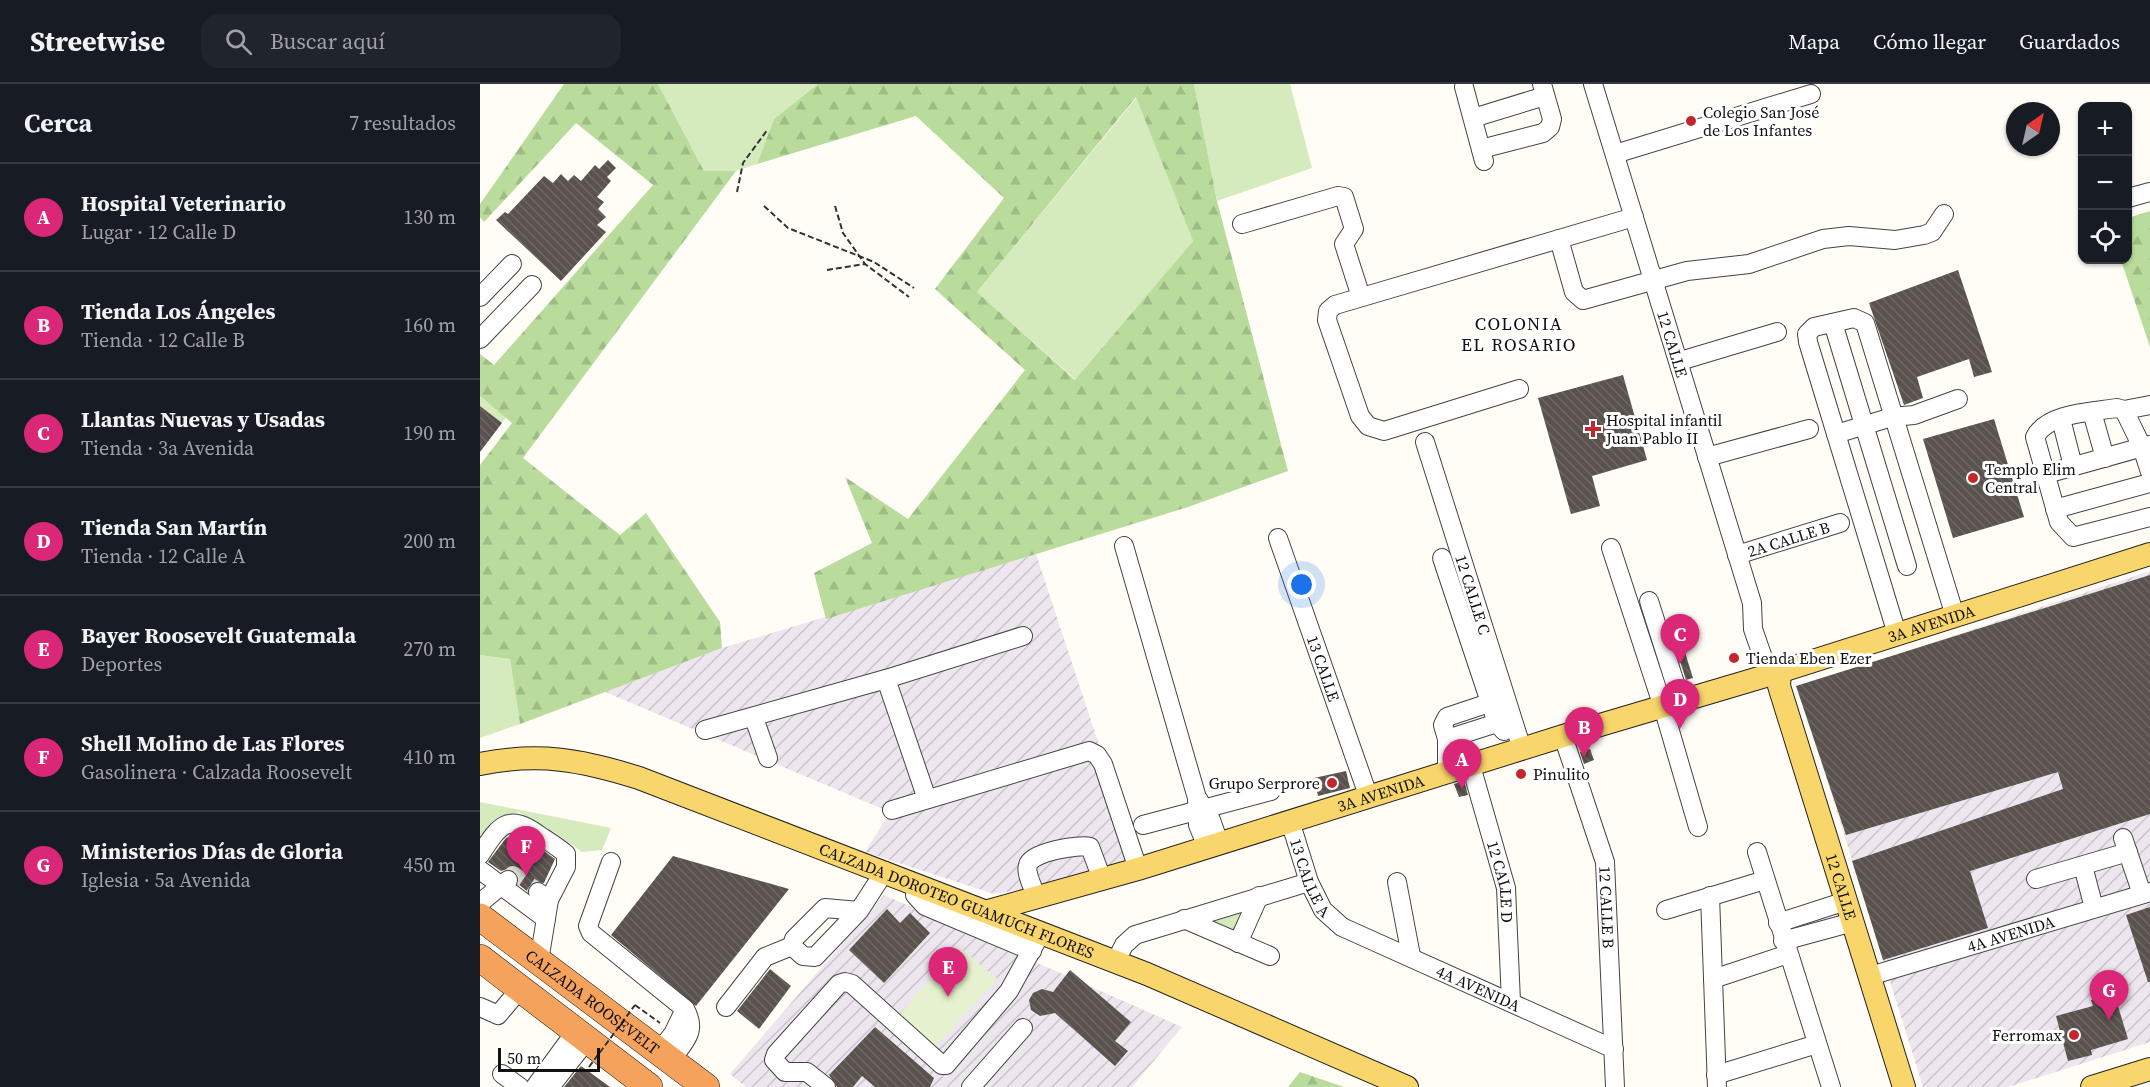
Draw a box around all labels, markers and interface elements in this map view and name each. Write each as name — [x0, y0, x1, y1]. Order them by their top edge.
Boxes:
search box — [201, 14, 621, 68]
text: Streetwise — [30, 22, 165, 60]
icon: search — [222, 25, 255, 58]
text: Buscar aquí — [270, 26, 385, 56]
text: Mapa — [1788, 27, 1840, 56]
text: Cómo llegar — [1873, 27, 1986, 56]
text: Guardados — [2019, 27, 2120, 56]
place label: Colegio San José de Los Infantes — [1703, 101, 1819, 141]
north arrow — [2006, 102, 2060, 156]
map controls — [2078, 102, 2132, 264]
button: + — [2078, 102, 2132, 156]
text: Cerca — [24, 105, 92, 141]
text: 7 resultados — [349, 109, 456, 137]
marker: Colegio San José de Los Infantes — [1684, 114, 1698, 128]
button: − — [2078, 156, 2132, 210]
text: Hospital Veterinario — [81, 188, 286, 218]
text: A — [37, 203, 50, 231]
text: 130 m — [403, 203, 456, 231]
button: locate — [2078, 210, 2132, 264]
text: Lugar · 12 Calle D — [81, 218, 236, 246]
text: Tienda Los Ángeles — [81, 296, 275, 326]
street label: 12 CALLE — [1652, 308, 1693, 380]
text: B — [37, 311, 50, 339]
text: 160 m — [403, 311, 456, 339]
district label: COLONIA EL ROSARIO — [1461, 311, 1577, 357]
text: Tienda · 12 Calle B — [81, 326, 245, 354]
text: Llantas Nuevas y Usadas — [81, 404, 325, 434]
place label: Hospital infantil Juan Pablo II — [1605, 409, 1723, 449]
text: C — [37, 419, 50, 447]
text: 190 m — [403, 419, 456, 447]
marker: Hospital infantil Juan Pablo II — [1584, 420, 1602, 438]
text: Tienda · 3a Avenida — [81, 434, 254, 462]
place label: Templo Elim Central — [1985, 458, 2076, 498]
marker: Templo Elim Central — [1966, 471, 1980, 485]
text: Tienda San Martín — [81, 512, 267, 542]
street label: 2A CALLE B — [1745, 516, 1832, 562]
text: D — [36, 527, 51, 555]
text: 200 m — [403, 527, 456, 555]
text: Tienda · 12 Calle A — [81, 542, 246, 570]
street label: 12 CALLE C — [1450, 552, 1496, 637]
your location — [1287, 570, 1316, 599]
street label: 3A AVENIDA — [1885, 599, 1978, 648]
pin: C — [1660, 614, 1700, 664]
text: Bayer Roosevelt Guatemala — [81, 620, 356, 650]
street label: 13 CALLE — [1302, 632, 1345, 705]
text: E — [38, 635, 49, 663]
text: 270 m — [403, 635, 456, 663]
place label: Tienda Eben Ezer — [1746, 647, 1872, 669]
text: Deportes — [81, 650, 162, 678]
marker: Tienda Eben Ezer — [1727, 651, 1741, 665]
pin: D — [1660, 680, 1700, 729]
pin: B — [1564, 708, 1604, 757]
text: Shell Molino de Las Flores — [81, 728, 345, 758]
pin: A — [1442, 740, 1482, 789]
text: F — [38, 743, 49, 771]
text: 410 m — [403, 743, 456, 771]
text: Gasolinera · Calzada Roosevelt — [81, 758, 352, 786]
place label: Pinulito — [1533, 763, 1590, 785]
marker: Pinulito — [1514, 767, 1528, 781]
street label: 3A AVENIDA — [1334, 769, 1427, 817]
place label: Grupo Serprore — [1209, 772, 1320, 794]
marker: Grupo Serprore — [1325, 776, 1339, 790]
pin: F — [506, 826, 546, 876]
street label: 13 CALLE A — [1285, 835, 1335, 923]
text: Ministerios Días de Gloria — [81, 836, 343, 866]
street label: CALZADA DOROTEO GUAMUCH FLORES — [816, 838, 1097, 964]
street label: 12 CALLE D — [1482, 838, 1519, 923]
street label: 12 CALLE — [1821, 850, 1862, 923]
text: G — [37, 851, 50, 879]
text: 450 m — [403, 851, 456, 879]
text: Iglesia · 5a Avenida — [81, 866, 251, 894]
street label: 12 CALLE B — [1594, 866, 1620, 949]
street label: 4A AVENIDA — [1964, 910, 2057, 957]
street label: CALZADA ROOSEVELT — [521, 944, 665, 1060]
pin: E — [928, 948, 968, 997]
street label: 4A AVENIDA — [1433, 960, 1524, 1017]
pin: G — [2090, 970, 2128, 1020]
place label: Ferromax — [1992, 1024, 2063, 1046]
marker: Ferromax — [2067, 1028, 2081, 1042]
scale bar — [498, 1045, 600, 1072]
text: 50 m — [507, 1047, 541, 1069]

